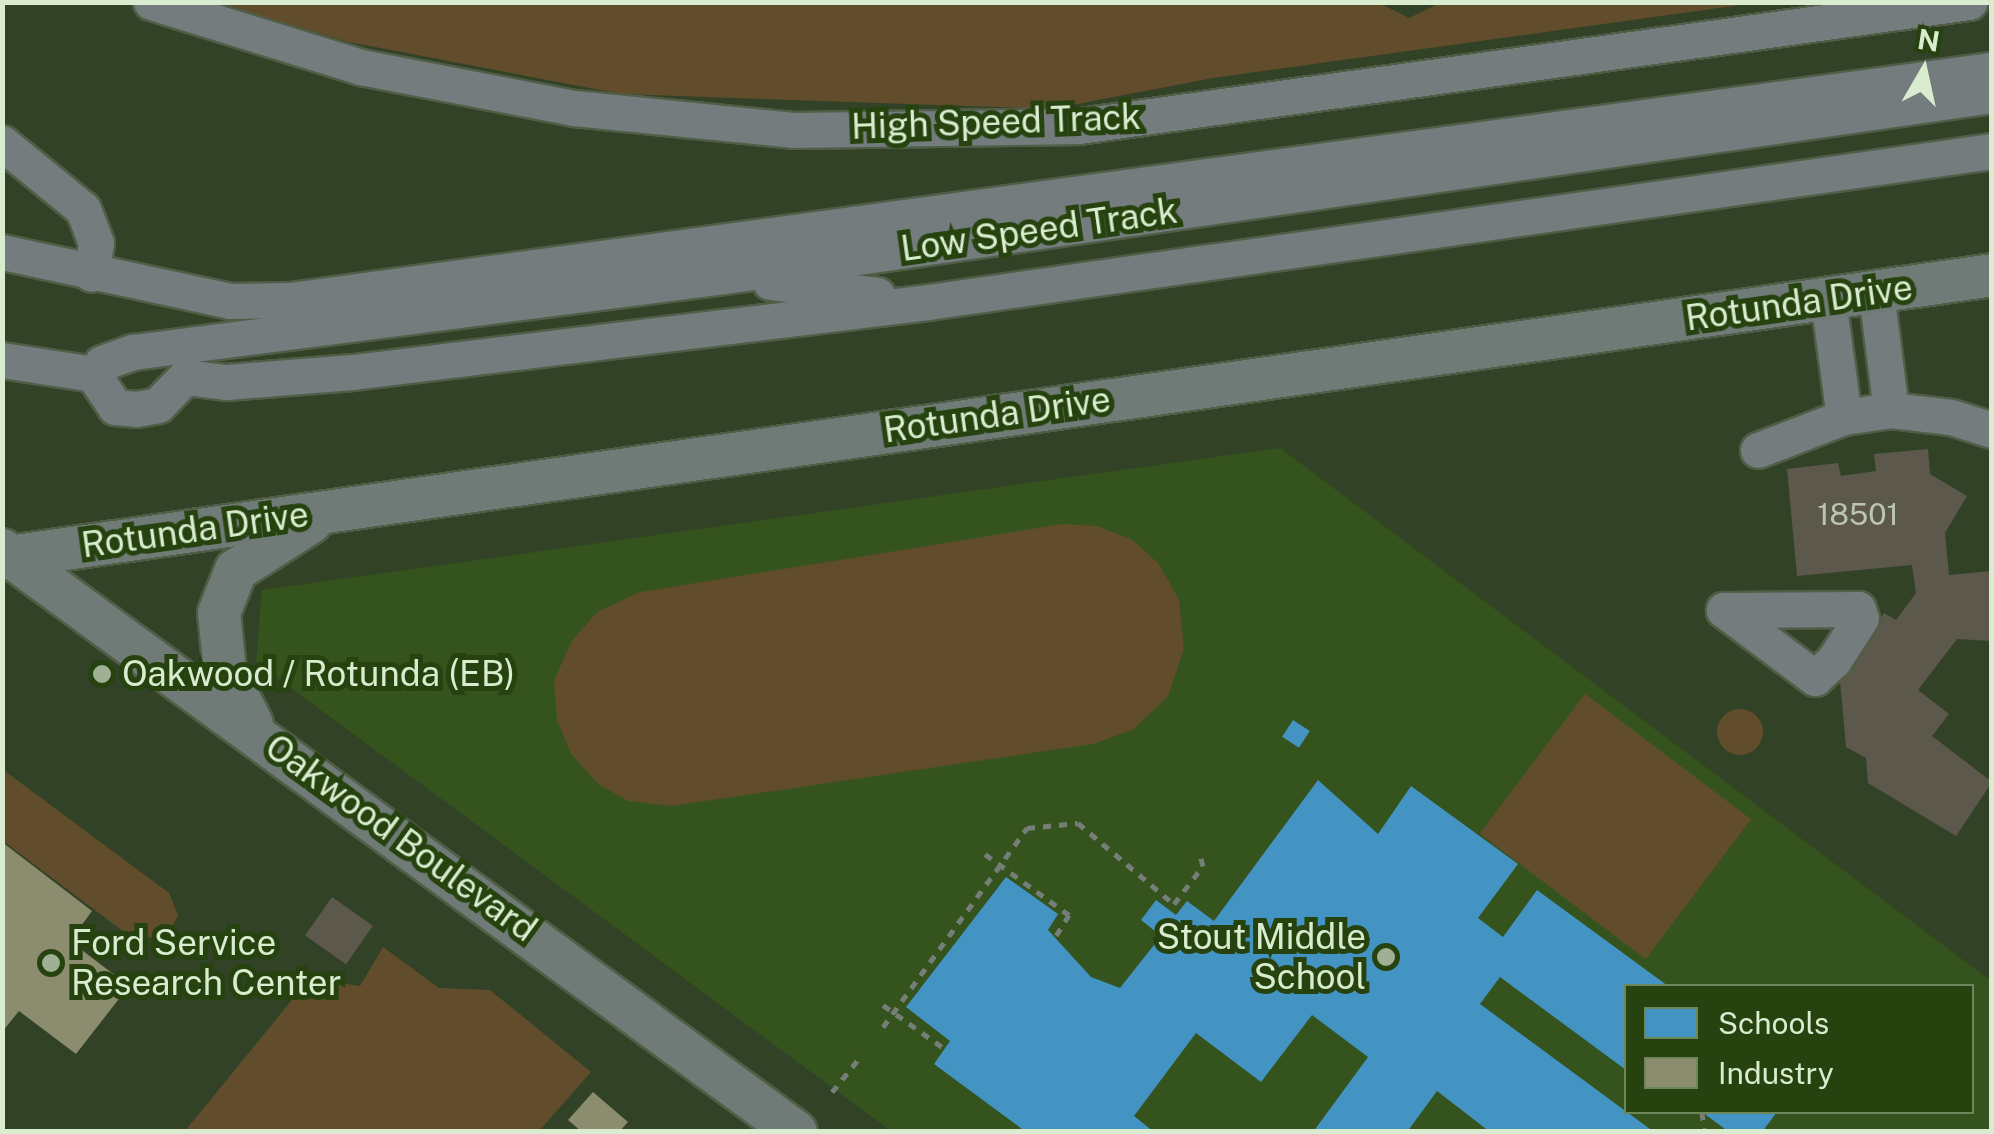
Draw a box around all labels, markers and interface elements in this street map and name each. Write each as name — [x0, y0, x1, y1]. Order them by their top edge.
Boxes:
north arrow — [1874, 20, 1974, 120]
text: N — [1915, 22, 1942, 58]
street label: High Speed Track — [851, 96, 1141, 148]
street label: Low Speed Track — [898, 190, 1180, 270]
street label: Rotunda Drive — [1683, 266, 1915, 340]
street label: Rotunda Drive — [881, 378, 1113, 452]
street label: Rotunda Drive — [79, 493, 311, 567]
house number: 18501 — [1817, 496, 1899, 532]
place label: Oakwood / Rotunda (EB) — [122, 653, 515, 695]
marker: Oakwood / Rotunda (EB) — [91, 663, 113, 685]
street label: Oakwood Boulevard — [257, 726, 545, 950]
place label: Stout Middle School — [1157, 916, 1366, 998]
place label: Ford Service Research Center — [71, 922, 341, 1004]
marker: Stout Middle School — [1375, 946, 1397, 968]
marker: Ford Service Research Center — [40, 952, 62, 974]
legend — [1624, 984, 1974, 1114]
text: Schools — [1718, 1005, 1829, 1041]
text: Industry — [1718, 1055, 1834, 1091]

